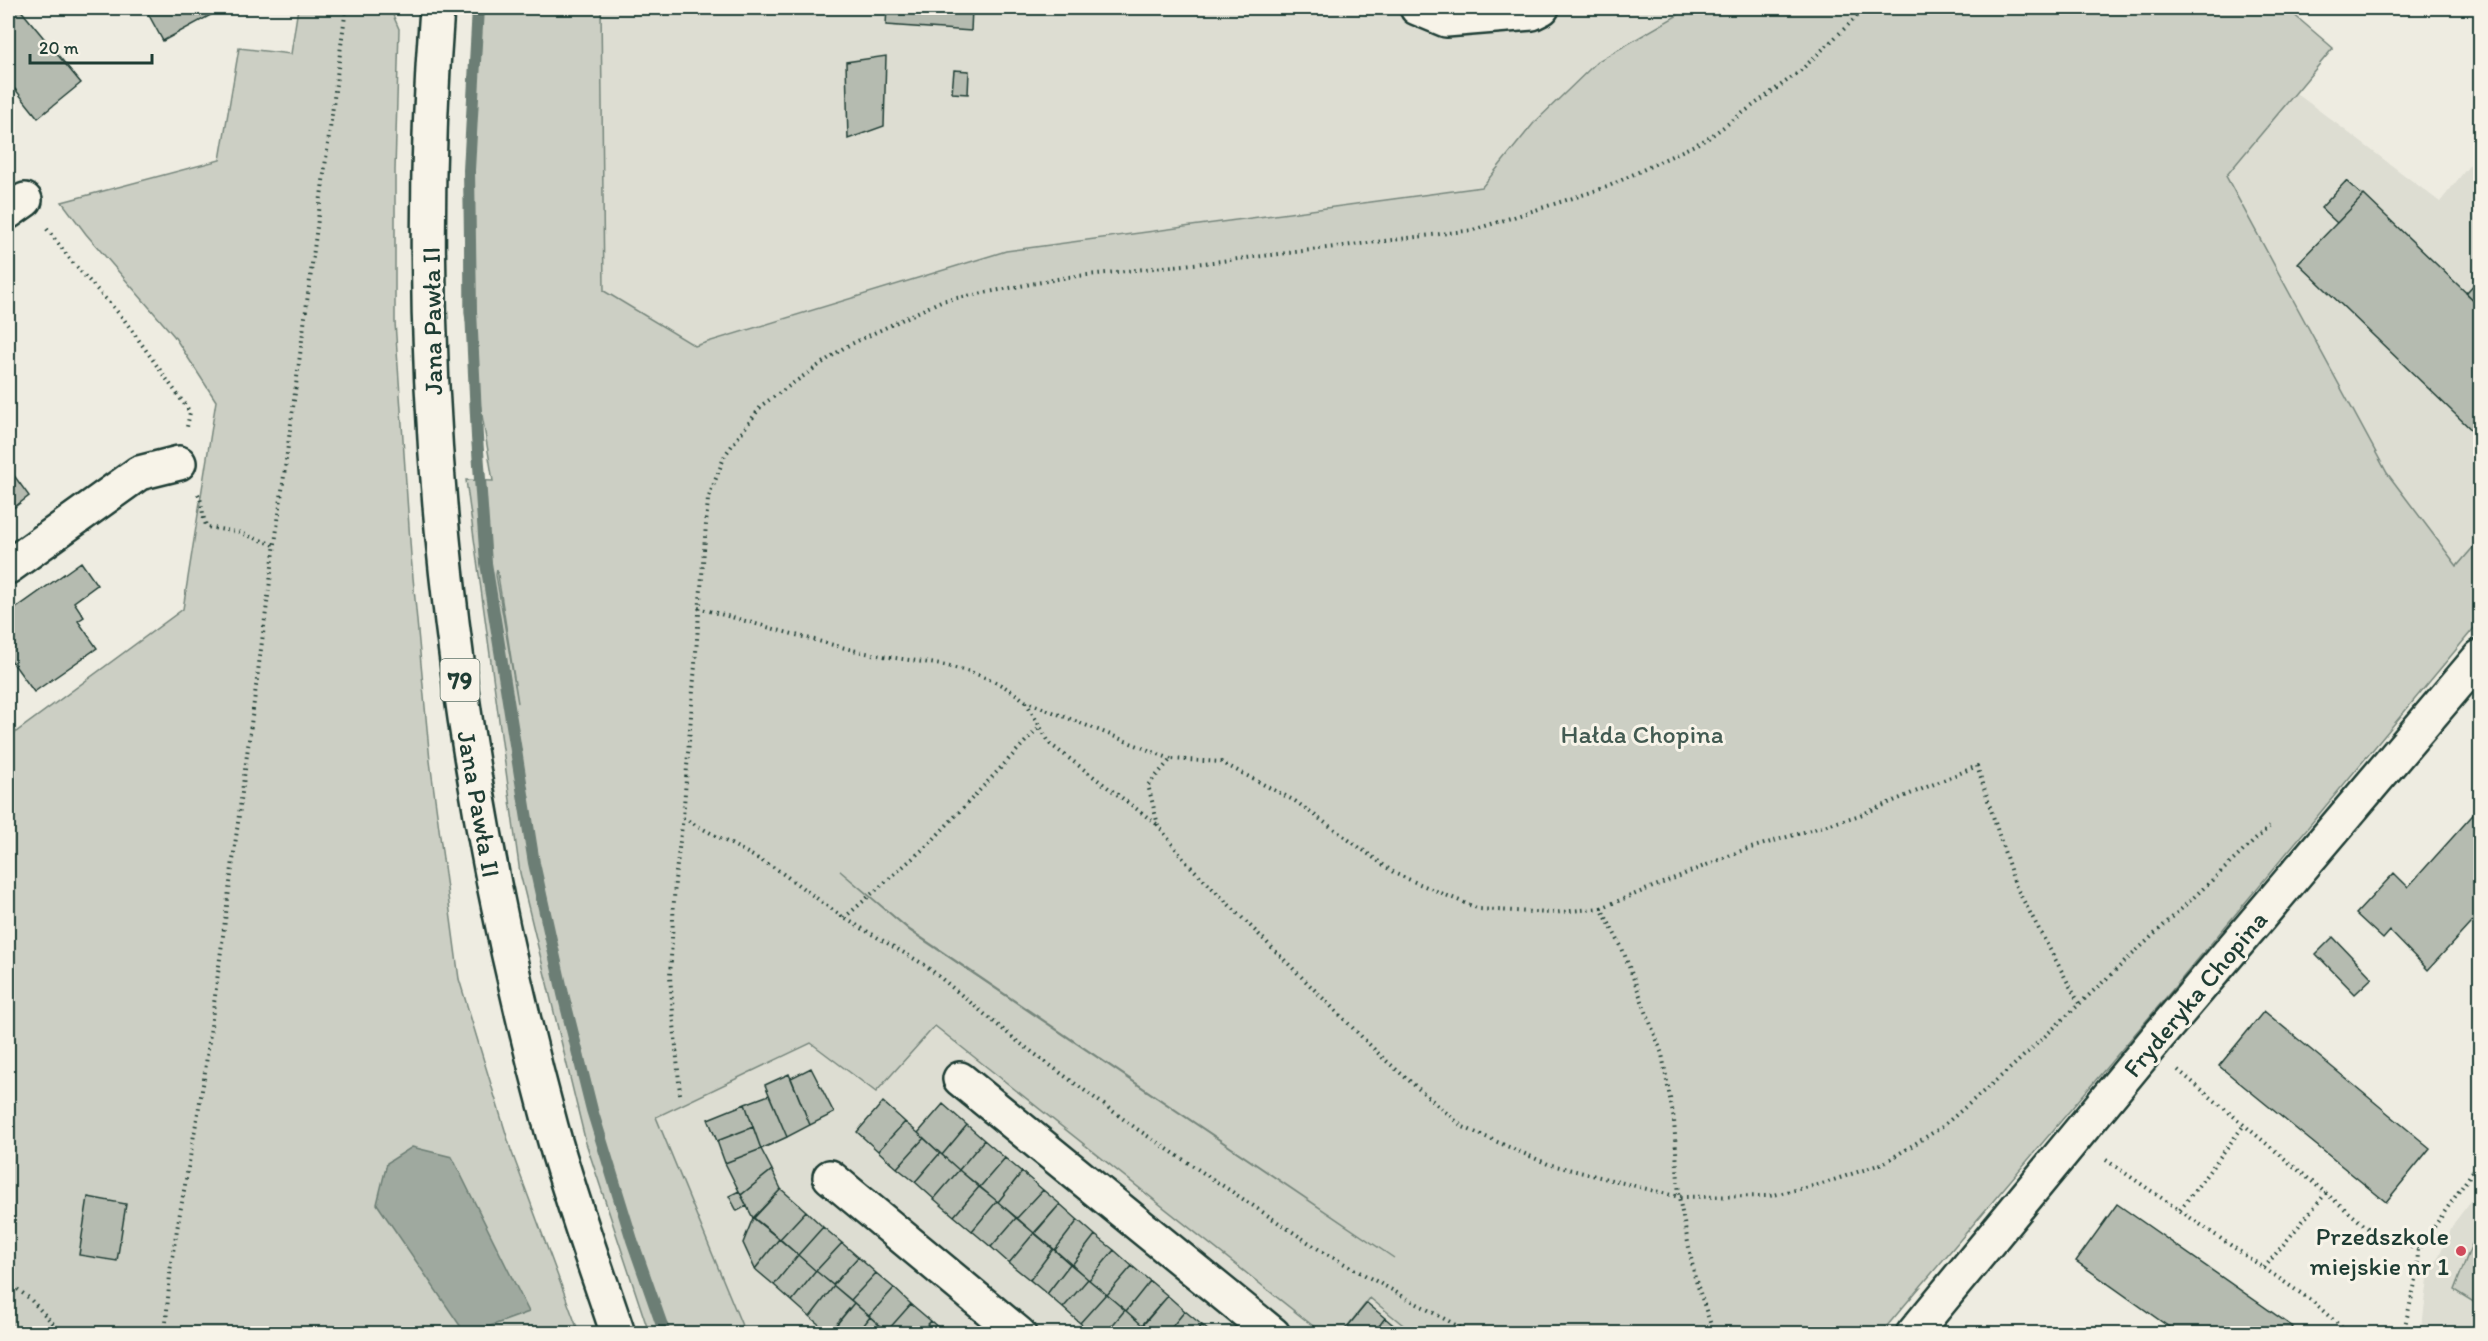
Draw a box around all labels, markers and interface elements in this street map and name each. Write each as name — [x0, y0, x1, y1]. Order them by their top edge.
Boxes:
scale bar — [30, 27, 152, 65]
text: 20 m — [39, 37, 79, 59]
street label: Jana Pawła II — [415, 247, 449, 395]
road number: 79 — [440, 659, 480, 701]
park label: Hałda Chopina — [1560, 718, 1724, 750]
street label: Jana Pawła II — [450, 728, 508, 880]
street label: Fryderyka Chopina — [2116, 904, 2274, 1084]
place label: Przedszkole miejskie nr 1 — [2310, 1220, 2449, 1282]
marker: Przedszkole miejskie nr 1 — [2454, 1244, 2468, 1258]

